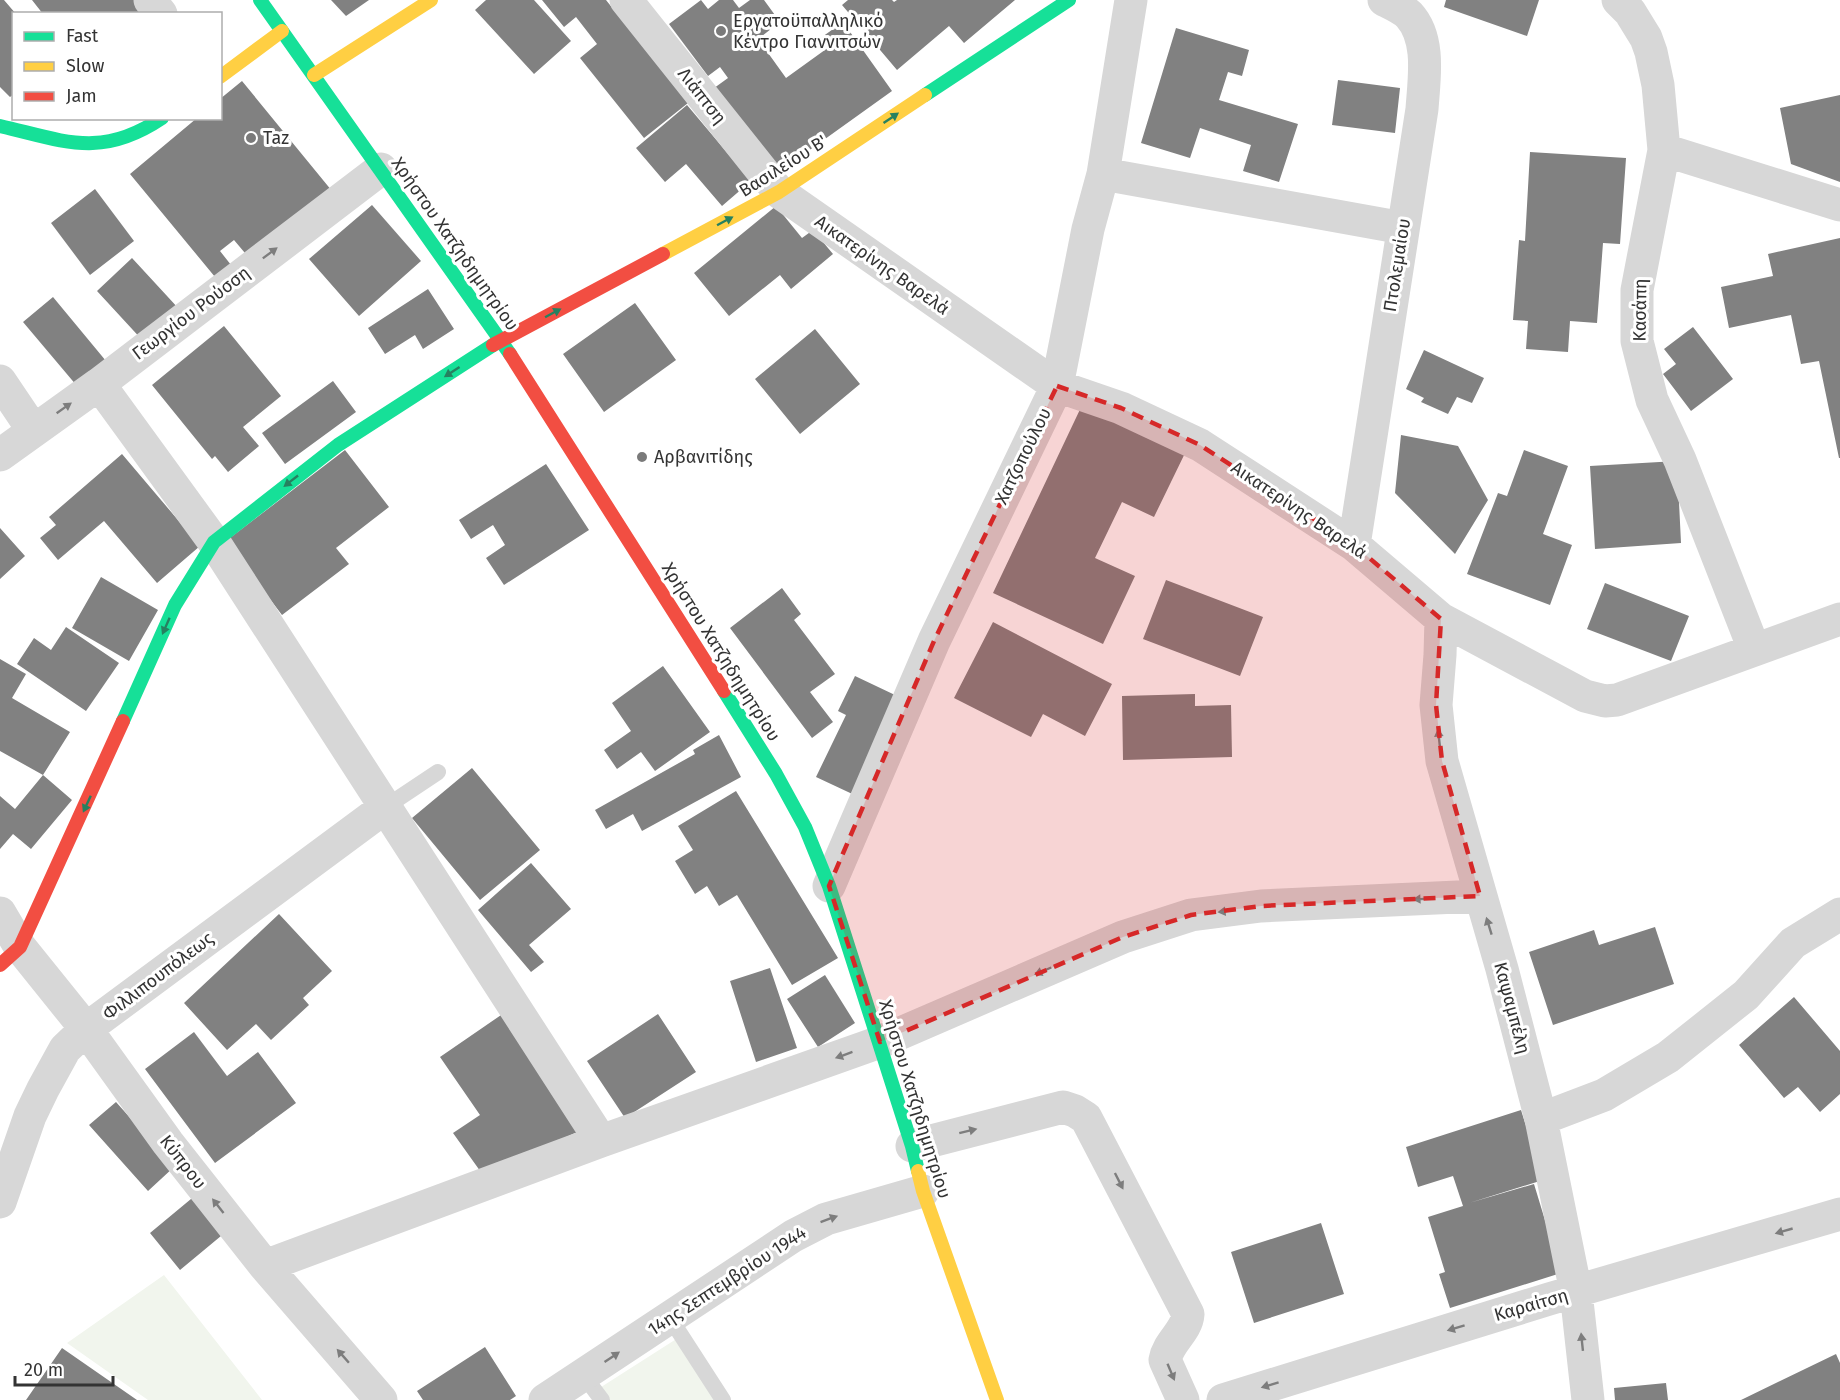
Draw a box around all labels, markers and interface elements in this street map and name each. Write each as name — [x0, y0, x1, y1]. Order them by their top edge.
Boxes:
place label: Εργατοϋπαλληλικό Κέντρο Γιαννιτσών — [733, 10, 883, 53]
legend — [12, 12, 222, 120]
marker: Εργατοϋπαλληλικό Κέντρο Γιαννιτσών — [714, 24, 728, 38]
text: Fast — [66, 25, 99, 47]
text: Slow — [66, 55, 105, 77]
street label: Λιάπτση — [673, 63, 731, 129]
text: Jam — [66, 85, 97, 107]
one-way arrow — [882, 112, 898, 124]
place label: Taz — [263, 127, 289, 149]
street label: Βασιλείου Β' — [735, 130, 831, 202]
marker: Taz — [244, 131, 258, 145]
street label: Χρήστου Χατζηδημητρίου — [387, 153, 523, 335]
street label: Αικατερίνης Βαρελά — [811, 210, 953, 320]
one-way arrow — [717, 216, 734, 226]
street label: Πτολεμαίου — [1379, 217, 1415, 313]
one-way arrow — [263, 248, 278, 260]
street label: Γεωργίου Ρούσση — [128, 262, 254, 364]
street label: Κασάπη — [1628, 278, 1652, 342]
one-way arrow — [545, 308, 562, 318]
one-way arrow — [444, 366, 460, 377]
one-way arrow — [56, 402, 72, 414]
street label: Χατζοπούλου — [990, 404, 1056, 508]
place label: Αρβανιτίδης — [654, 446, 753, 468]
marker: Αρβανιτίδης — [635, 450, 649, 464]
street label: Αικατερίνης Βαρελά — [1227, 456, 1371, 564]
one-way arrow — [283, 475, 299, 488]
street label: Χρήστου Χατζηδημητρίου — [657, 559, 785, 745]
one-way arrow — [161, 617, 171, 635]
one-way arrow — [1434, 729, 1444, 748]
one-way arrow — [82, 795, 91, 812]
one-way arrow — [1413, 894, 1432, 903]
one-way arrow — [1218, 906, 1237, 915]
one-way arrow — [1484, 917, 1493, 935]
street label: Φιλλιπουπόλεως — [98, 927, 218, 1025]
street label: Καψαμπέλη — [1489, 960, 1535, 1056]
one-way arrow — [1034, 966, 1052, 976]
street label: Χρήστου Χατζηδημητρίου — [874, 997, 956, 1201]
one-way arrow — [835, 1050, 853, 1060]
one-way arrow — [959, 1126, 978, 1136]
street label: Κύπρου — [155, 1131, 211, 1193]
one-way arrow — [1114, 1173, 1124, 1190]
one-way arrow — [211, 1198, 224, 1214]
one-way arrow — [820, 1213, 838, 1223]
street label: 14ης Σεπτεμβρίου 1944 — [644, 1221, 811, 1340]
one-way arrow — [1775, 1226, 1793, 1236]
street label: Καραίτση — [1491, 1284, 1571, 1326]
one-way arrow — [1447, 1323, 1465, 1333]
one-way arrow — [1577, 1332, 1587, 1351]
one-way arrow — [336, 1348, 349, 1364]
scale bar — [15, 1349, 112, 1387]
one-way arrow — [604, 1352, 620, 1363]
text: 20 m — [24, 1359, 63, 1381]
one-way arrow — [1166, 1364, 1176, 1382]
one-way arrow — [1261, 1381, 1279, 1391]

